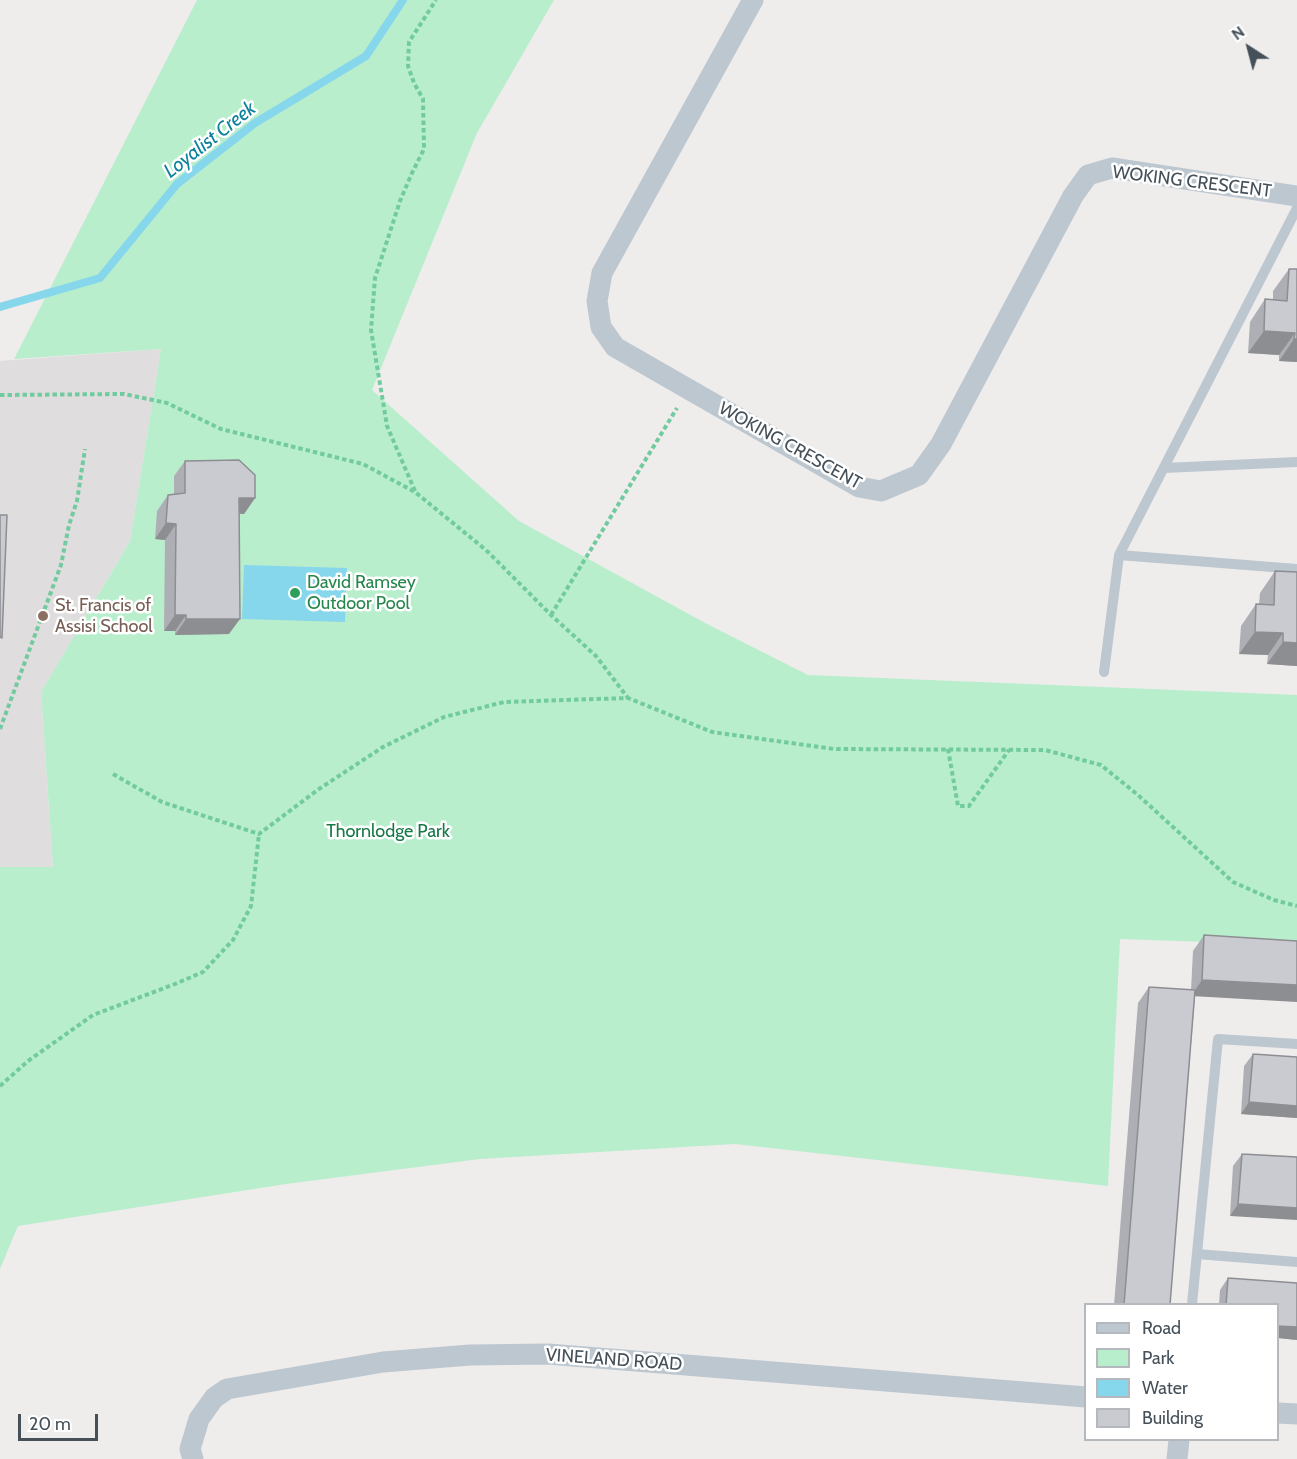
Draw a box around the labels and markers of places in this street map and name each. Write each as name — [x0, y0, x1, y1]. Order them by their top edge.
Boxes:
place label: David Ramsey Outdoor Pool — [307, 572, 416, 614]
marker: David Ramsey Outdoor Pool — [288, 586, 302, 600]
place label: St. Francis of Assisi School — [55, 595, 153, 638]
marker: St. Francis of Assisi School — [36, 609, 50, 623]

